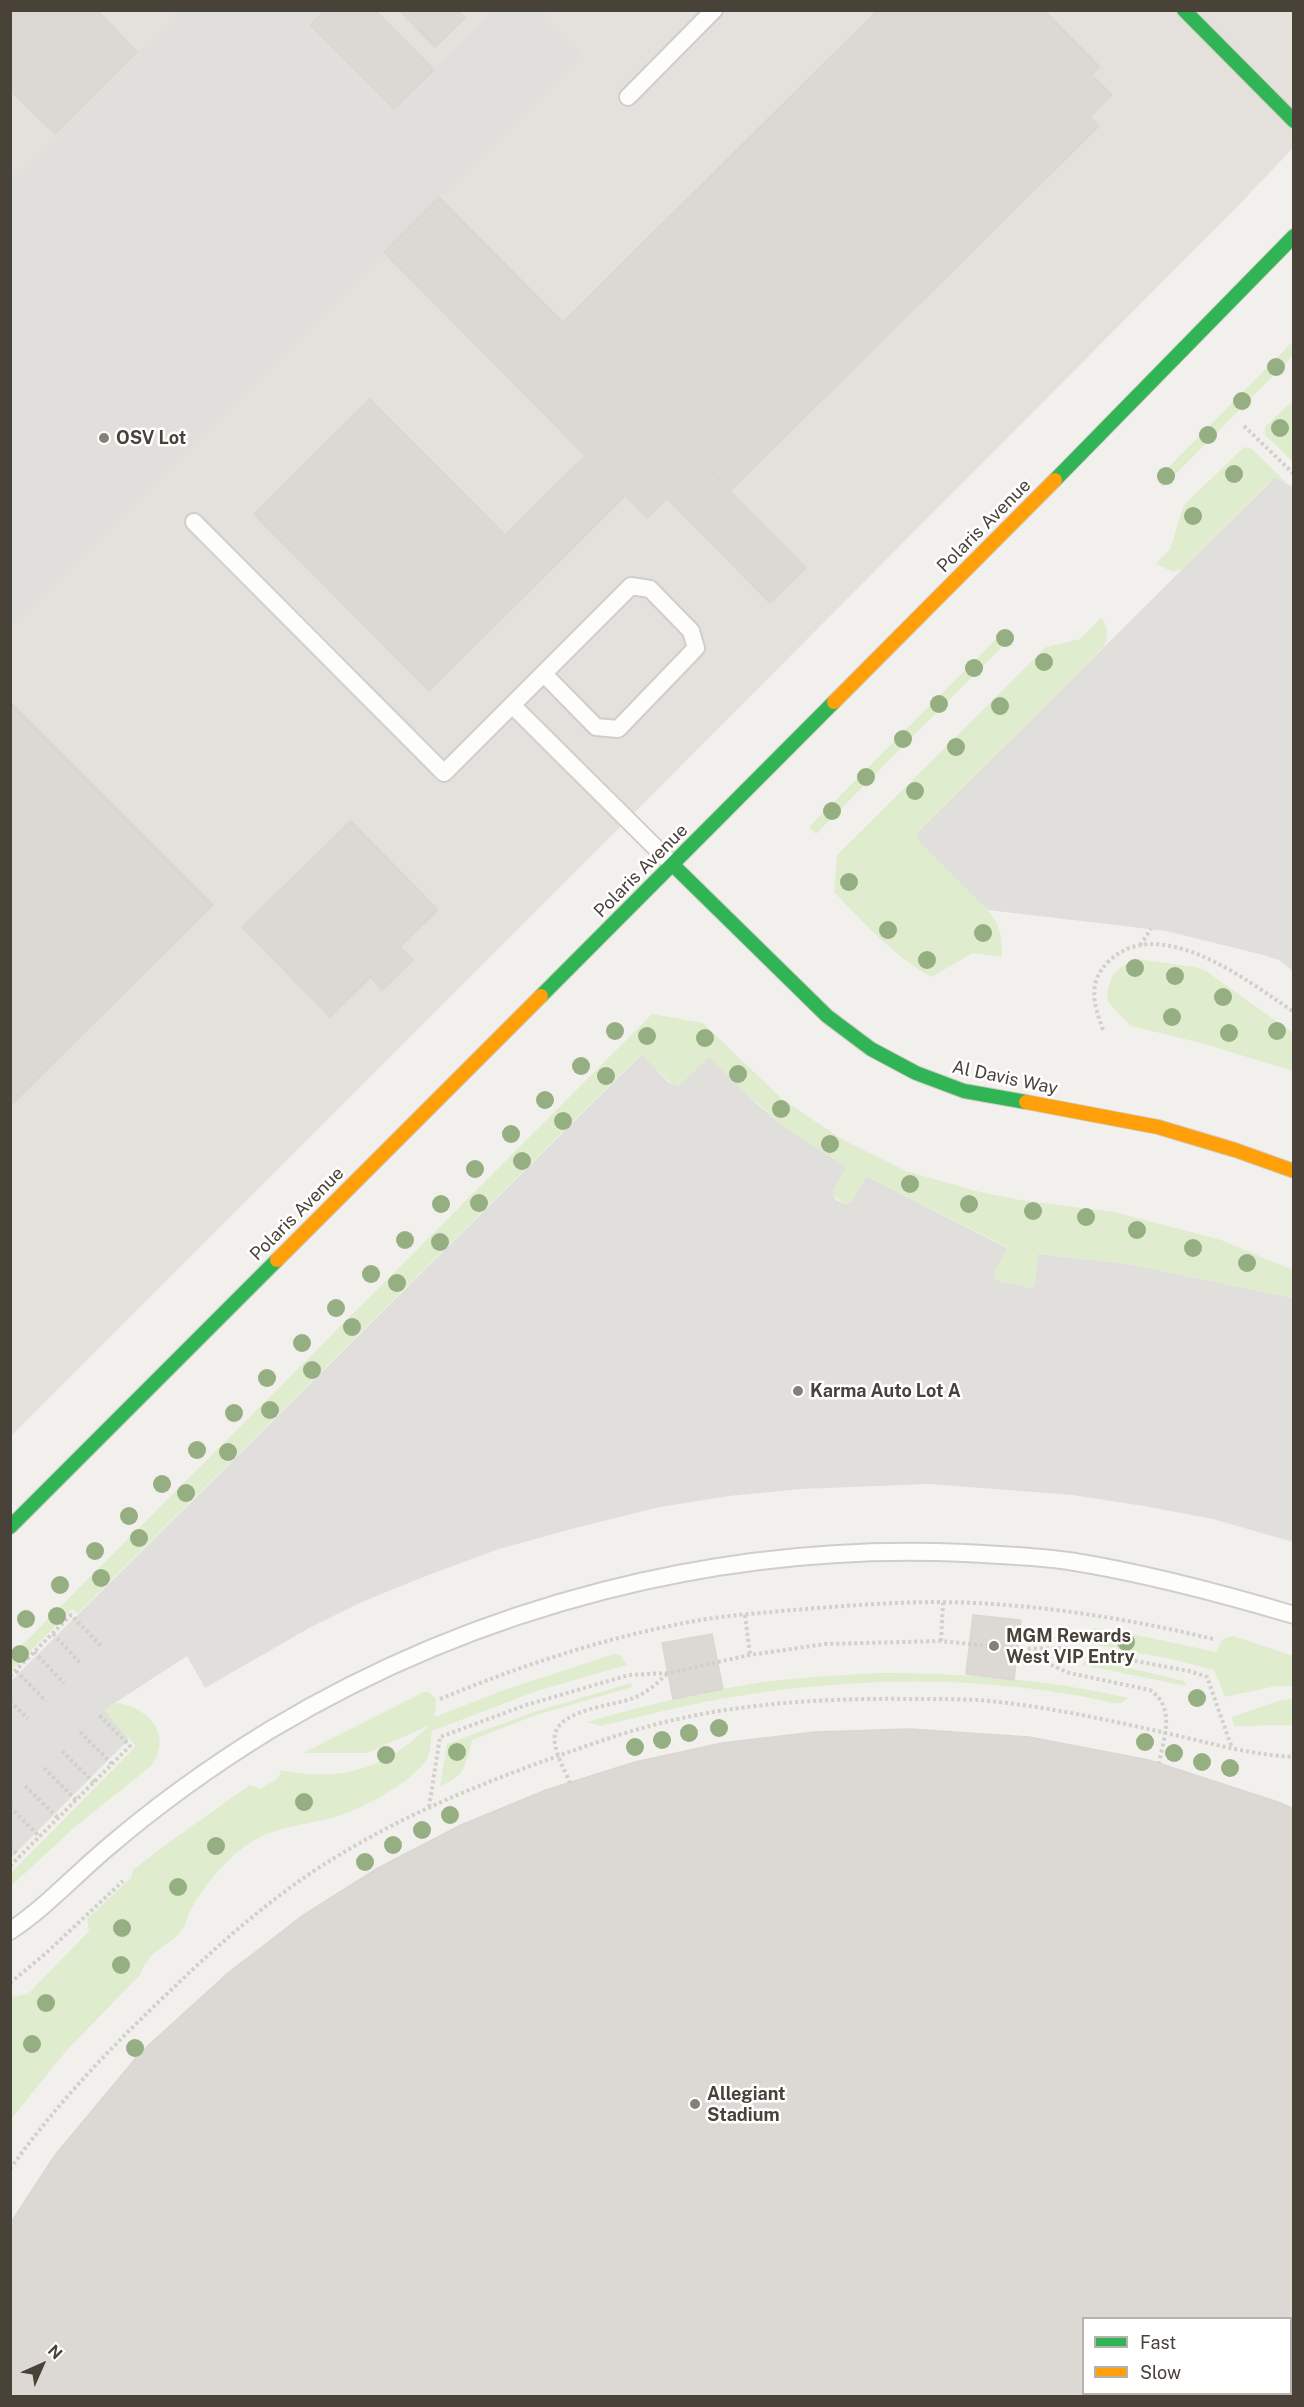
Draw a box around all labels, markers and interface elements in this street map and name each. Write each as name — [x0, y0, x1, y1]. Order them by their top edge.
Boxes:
place label: OSV Lot — [116, 427, 186, 449]
marker: OSV Lot — [97, 431, 111, 445]
street label: Polaris Avenue — [933, 475, 1035, 577]
street label: Polaris Avenue — [590, 820, 692, 922]
street label: Al Davis Way — [950, 1056, 1060, 1100]
street label: Polaris Avenue — [246, 1163, 348, 1265]
place label: Karma Auto Lot A — [810, 1380, 961, 1402]
marker: Karma Auto Lot A — [791, 1384, 805, 1398]
place label: MGM Rewards West VIP Entry — [1006, 1625, 1135, 1668]
marker: MGM Rewards West VIP Entry — [987, 1639, 1001, 1653]
place label: Allegiant Stadium — [707, 2083, 786, 2126]
marker: Allegiant Stadium — [688, 2097, 702, 2111]
legend — [1082, 2317, 1292, 2395]
text: Fast — [1140, 2332, 1176, 2353]
north arrow — [12, 2335, 72, 2395]
text: N — [44, 2341, 66, 2363]
text: Slow — [1140, 2362, 1181, 2383]

